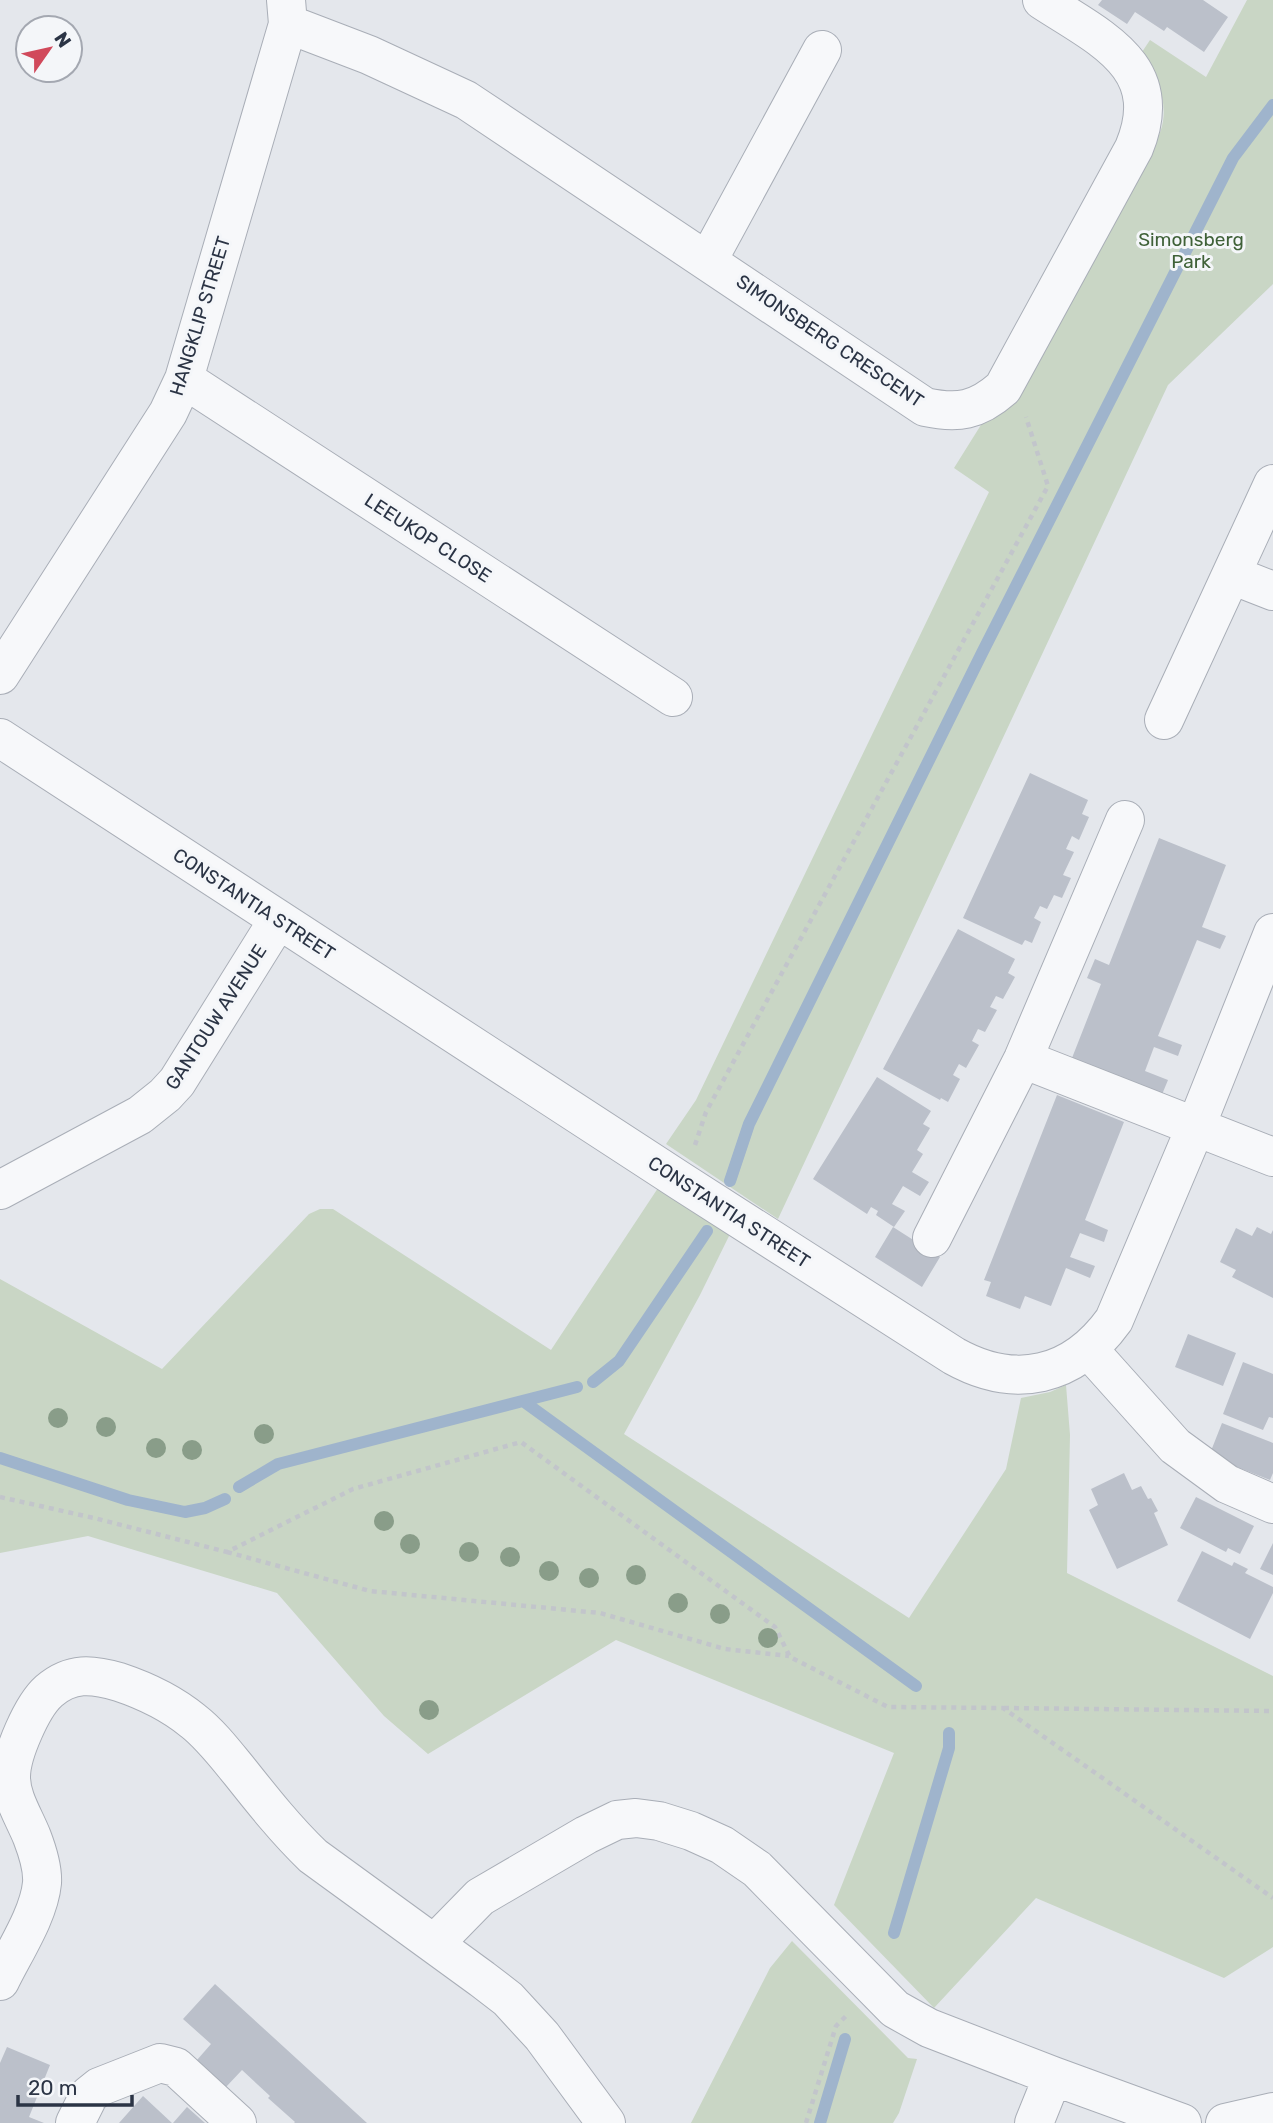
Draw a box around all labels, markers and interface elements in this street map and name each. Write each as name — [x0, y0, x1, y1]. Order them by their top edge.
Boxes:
north arrow — [14, 14, 84, 84]
text: N — [49, 28, 76, 52]
park label: Simonsberg Park — [1138, 228, 1244, 273]
street label: HANGKLIP STREET — [165, 234, 235, 398]
street label: SIMONSBERG CRESCENT — [732, 270, 928, 412]
street label: LEEUKOP CLOSE — [360, 488, 496, 588]
street label: CONSTANTIA STREET — [169, 843, 339, 965]
street label: GANTOUW AVENUE — [161, 940, 271, 1094]
street label: CONSTANTIA STREET — [644, 1151, 814, 1273]
scale bar — [18, 2064, 131, 2108]
text: 20 m — [28, 2075, 77, 2100]

